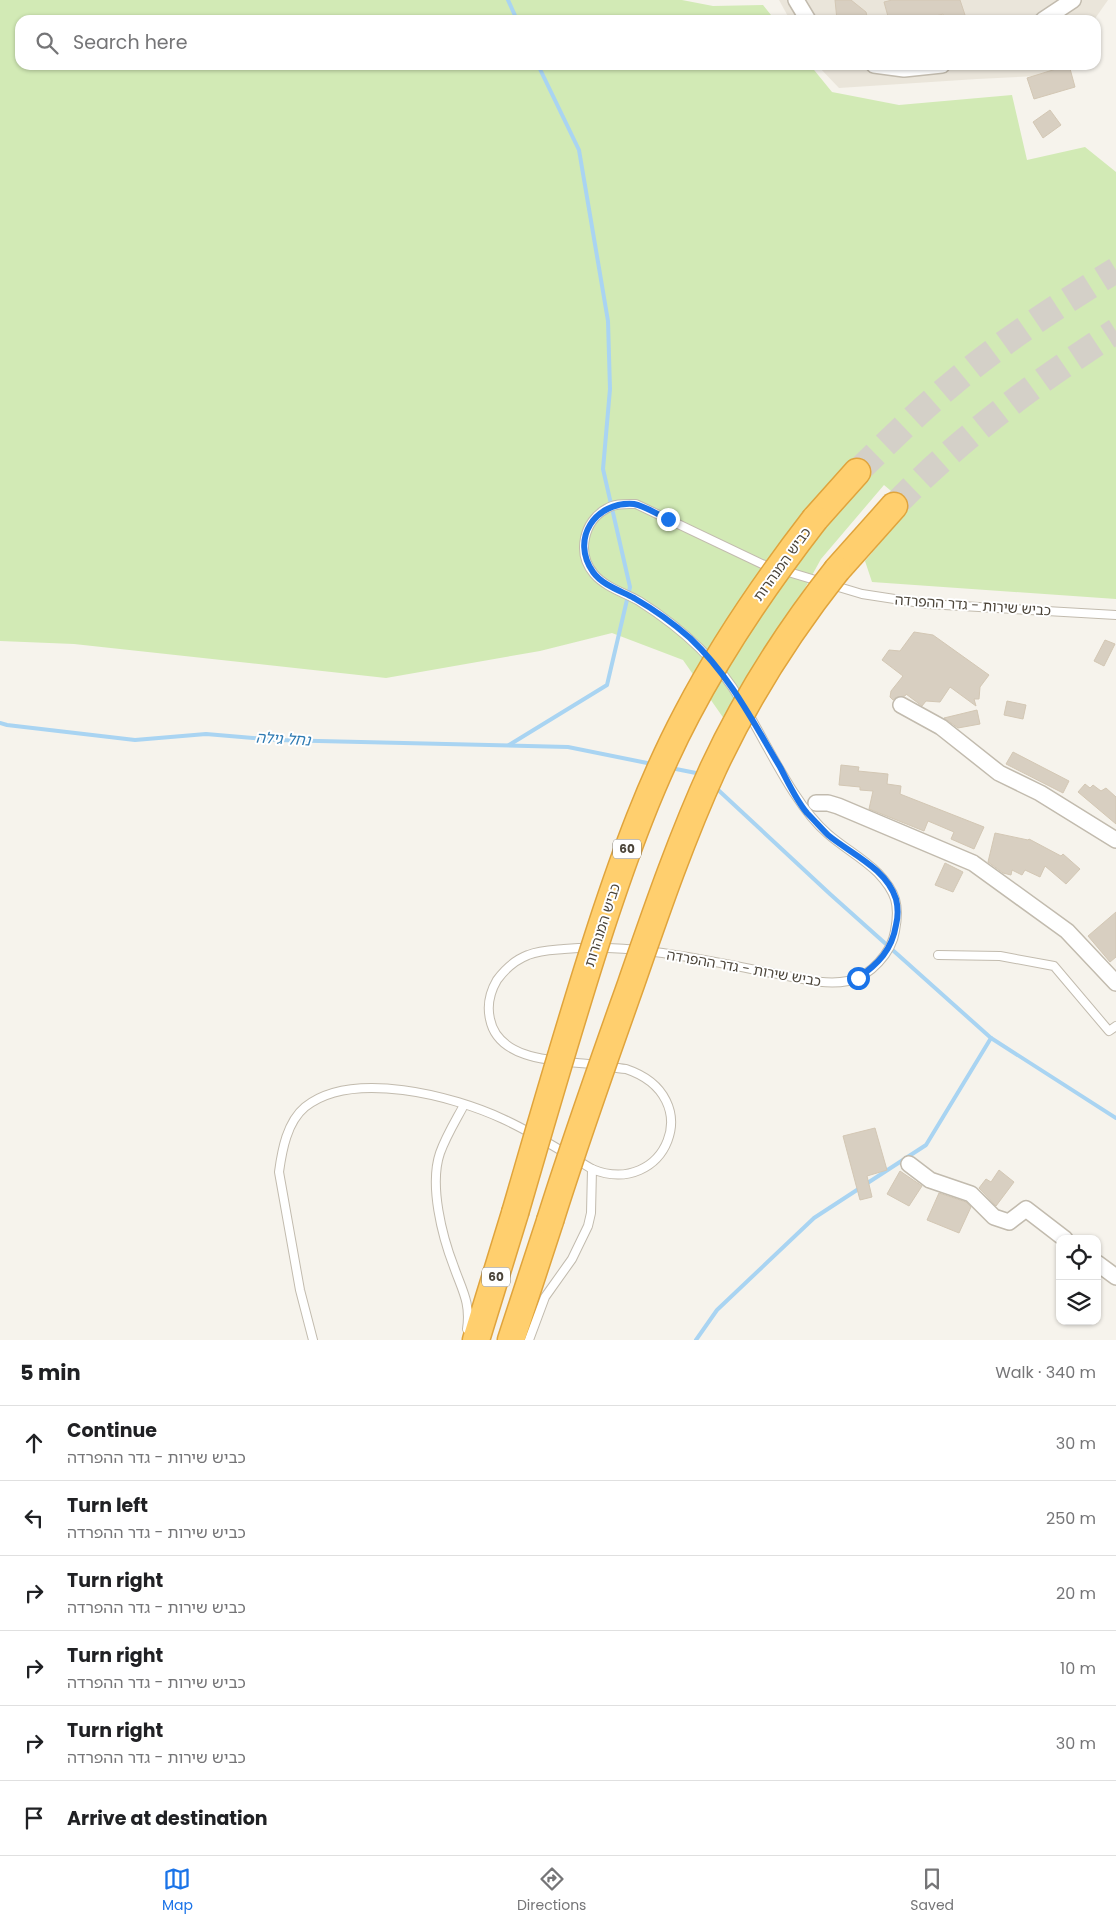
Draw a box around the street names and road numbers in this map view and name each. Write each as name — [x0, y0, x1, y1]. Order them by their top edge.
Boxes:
street label: כביש המנהרות — [748, 523, 816, 605]
street label: כביש שירות - גדר ההפרדה — [894, 590, 1052, 620]
road number: 60 — [613, 840, 641, 859]
street label: כביש המנהרות — [579, 881, 625, 969]
street label: כביש שירות - גדר ההפרדה — [665, 945, 823, 991]
road number: 60 — [482, 1268, 510, 1286]

